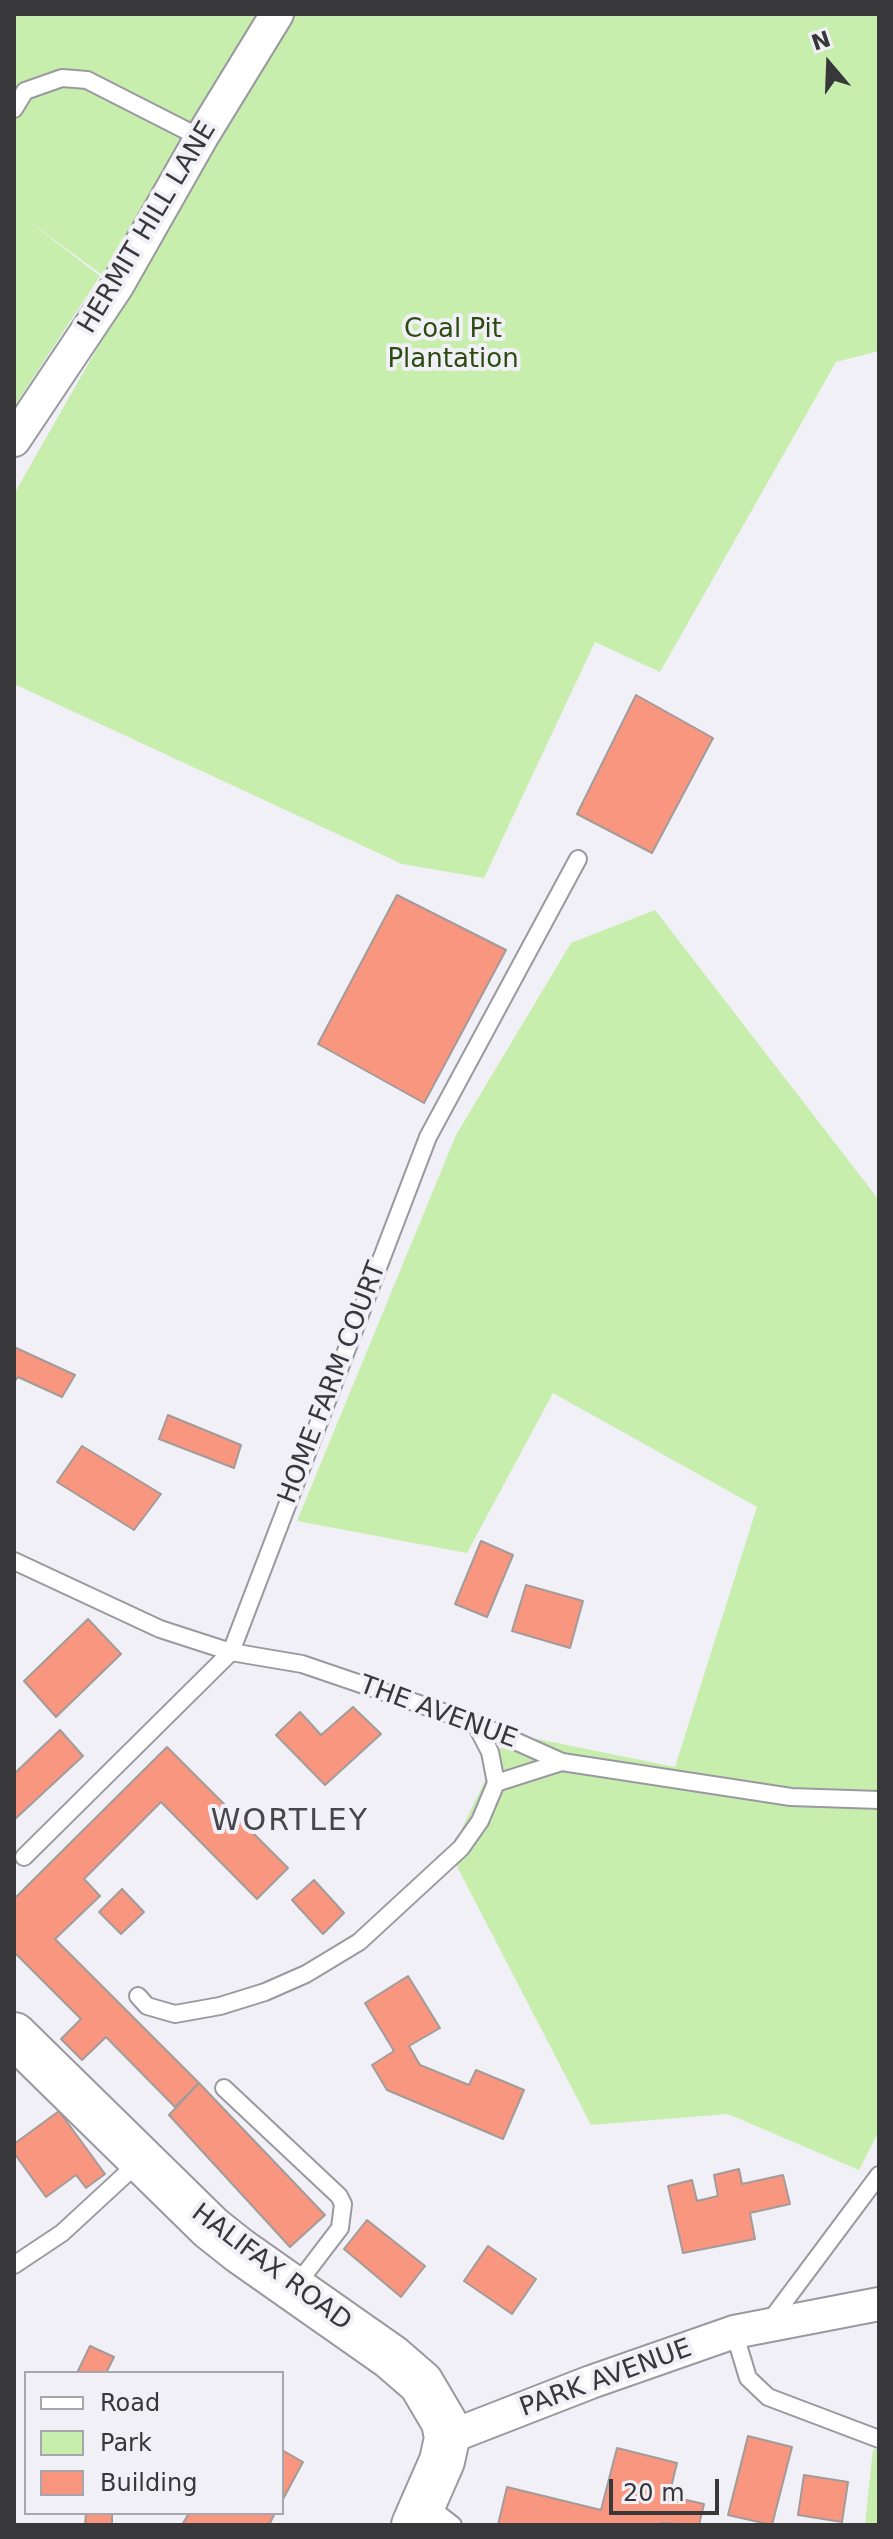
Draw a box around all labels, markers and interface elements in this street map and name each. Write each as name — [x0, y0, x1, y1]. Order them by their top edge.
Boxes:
north arrow — [789, 24, 869, 104]
text: N — [808, 26, 834, 56]
street label: HERMIT HILL LANE — [72, 116, 224, 340]
park label: Coal Pit Plantation — [387, 314, 519, 376]
street label: HOME FARM COURT — [273, 1258, 393, 1508]
street label: THE AVENUE — [355, 1670, 521, 1756]
district label: WORTLEY — [211, 1804, 369, 1840]
street label: HALIFAX ROAD — [185, 2198, 357, 2338]
street label: PARK AVENUE — [516, 2333, 696, 2425]
legend — [24, 2371, 284, 2515]
text: Road — [100, 2389, 160, 2417]
text: Park — [100, 2429, 152, 2457]
scale bar — [613, 2463, 723, 2513]
text: Building — [100, 2469, 197, 2497]
text: 20 m — [623, 2479, 685, 2507]

